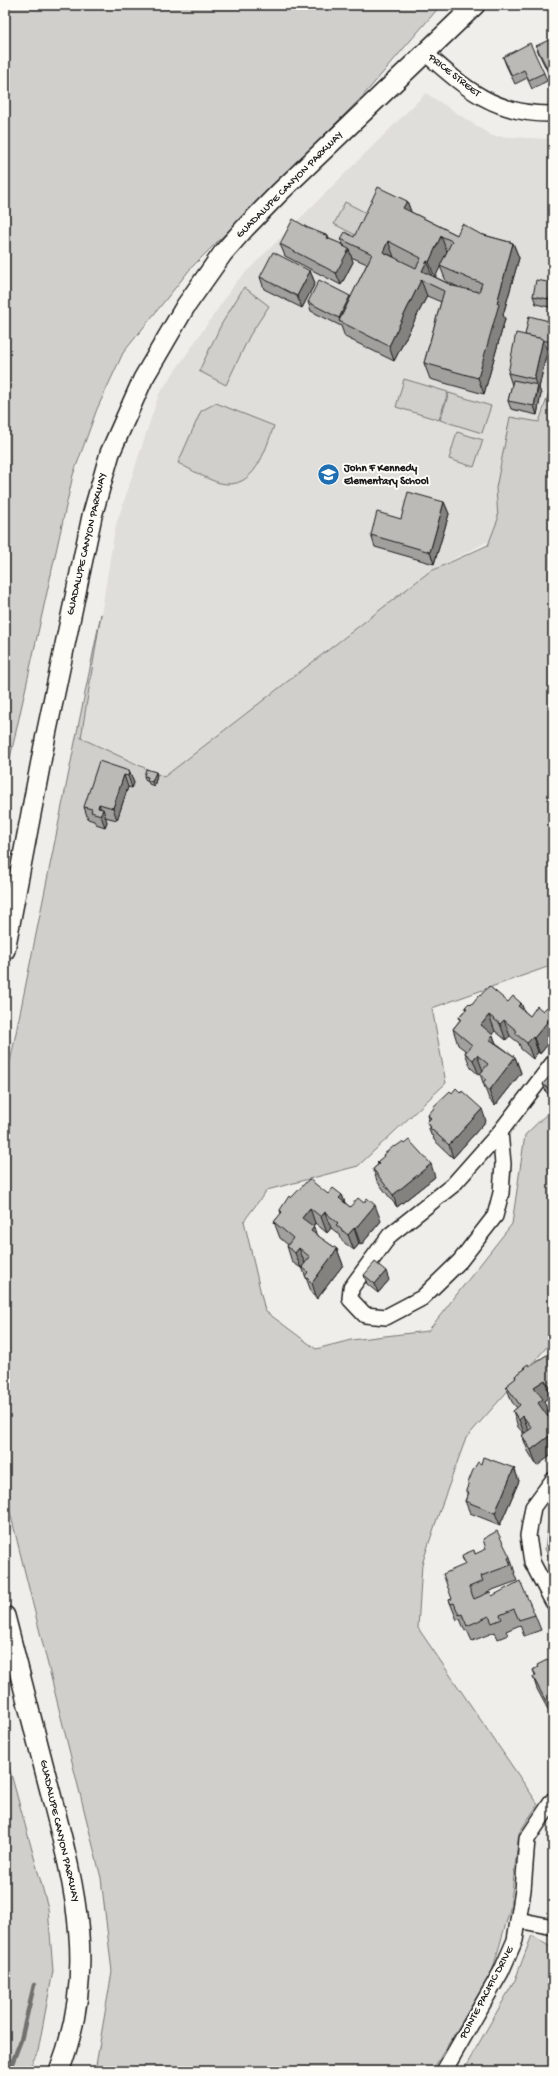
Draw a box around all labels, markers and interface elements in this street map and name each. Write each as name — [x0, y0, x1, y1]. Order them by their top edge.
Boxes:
street label: PRICE STREET — [425, 51, 483, 101]
street label: GUADALUPE CANYON PARKWAY — [234, 129, 346, 241]
school or university icon: John F Kennedy Elementary School — [315, 462, 341, 488]
place label: John F Kennedy Elementary School — [343, 463, 429, 488]
street label: GUADALUPE CANYON PARKWAY — [65, 472, 109, 616]
street label: GUADALUPE CANYON PARKWAY — [37, 1759, 81, 1903]
street label: POINTE PACIFIC DRIVE — [457, 1944, 517, 2042]

